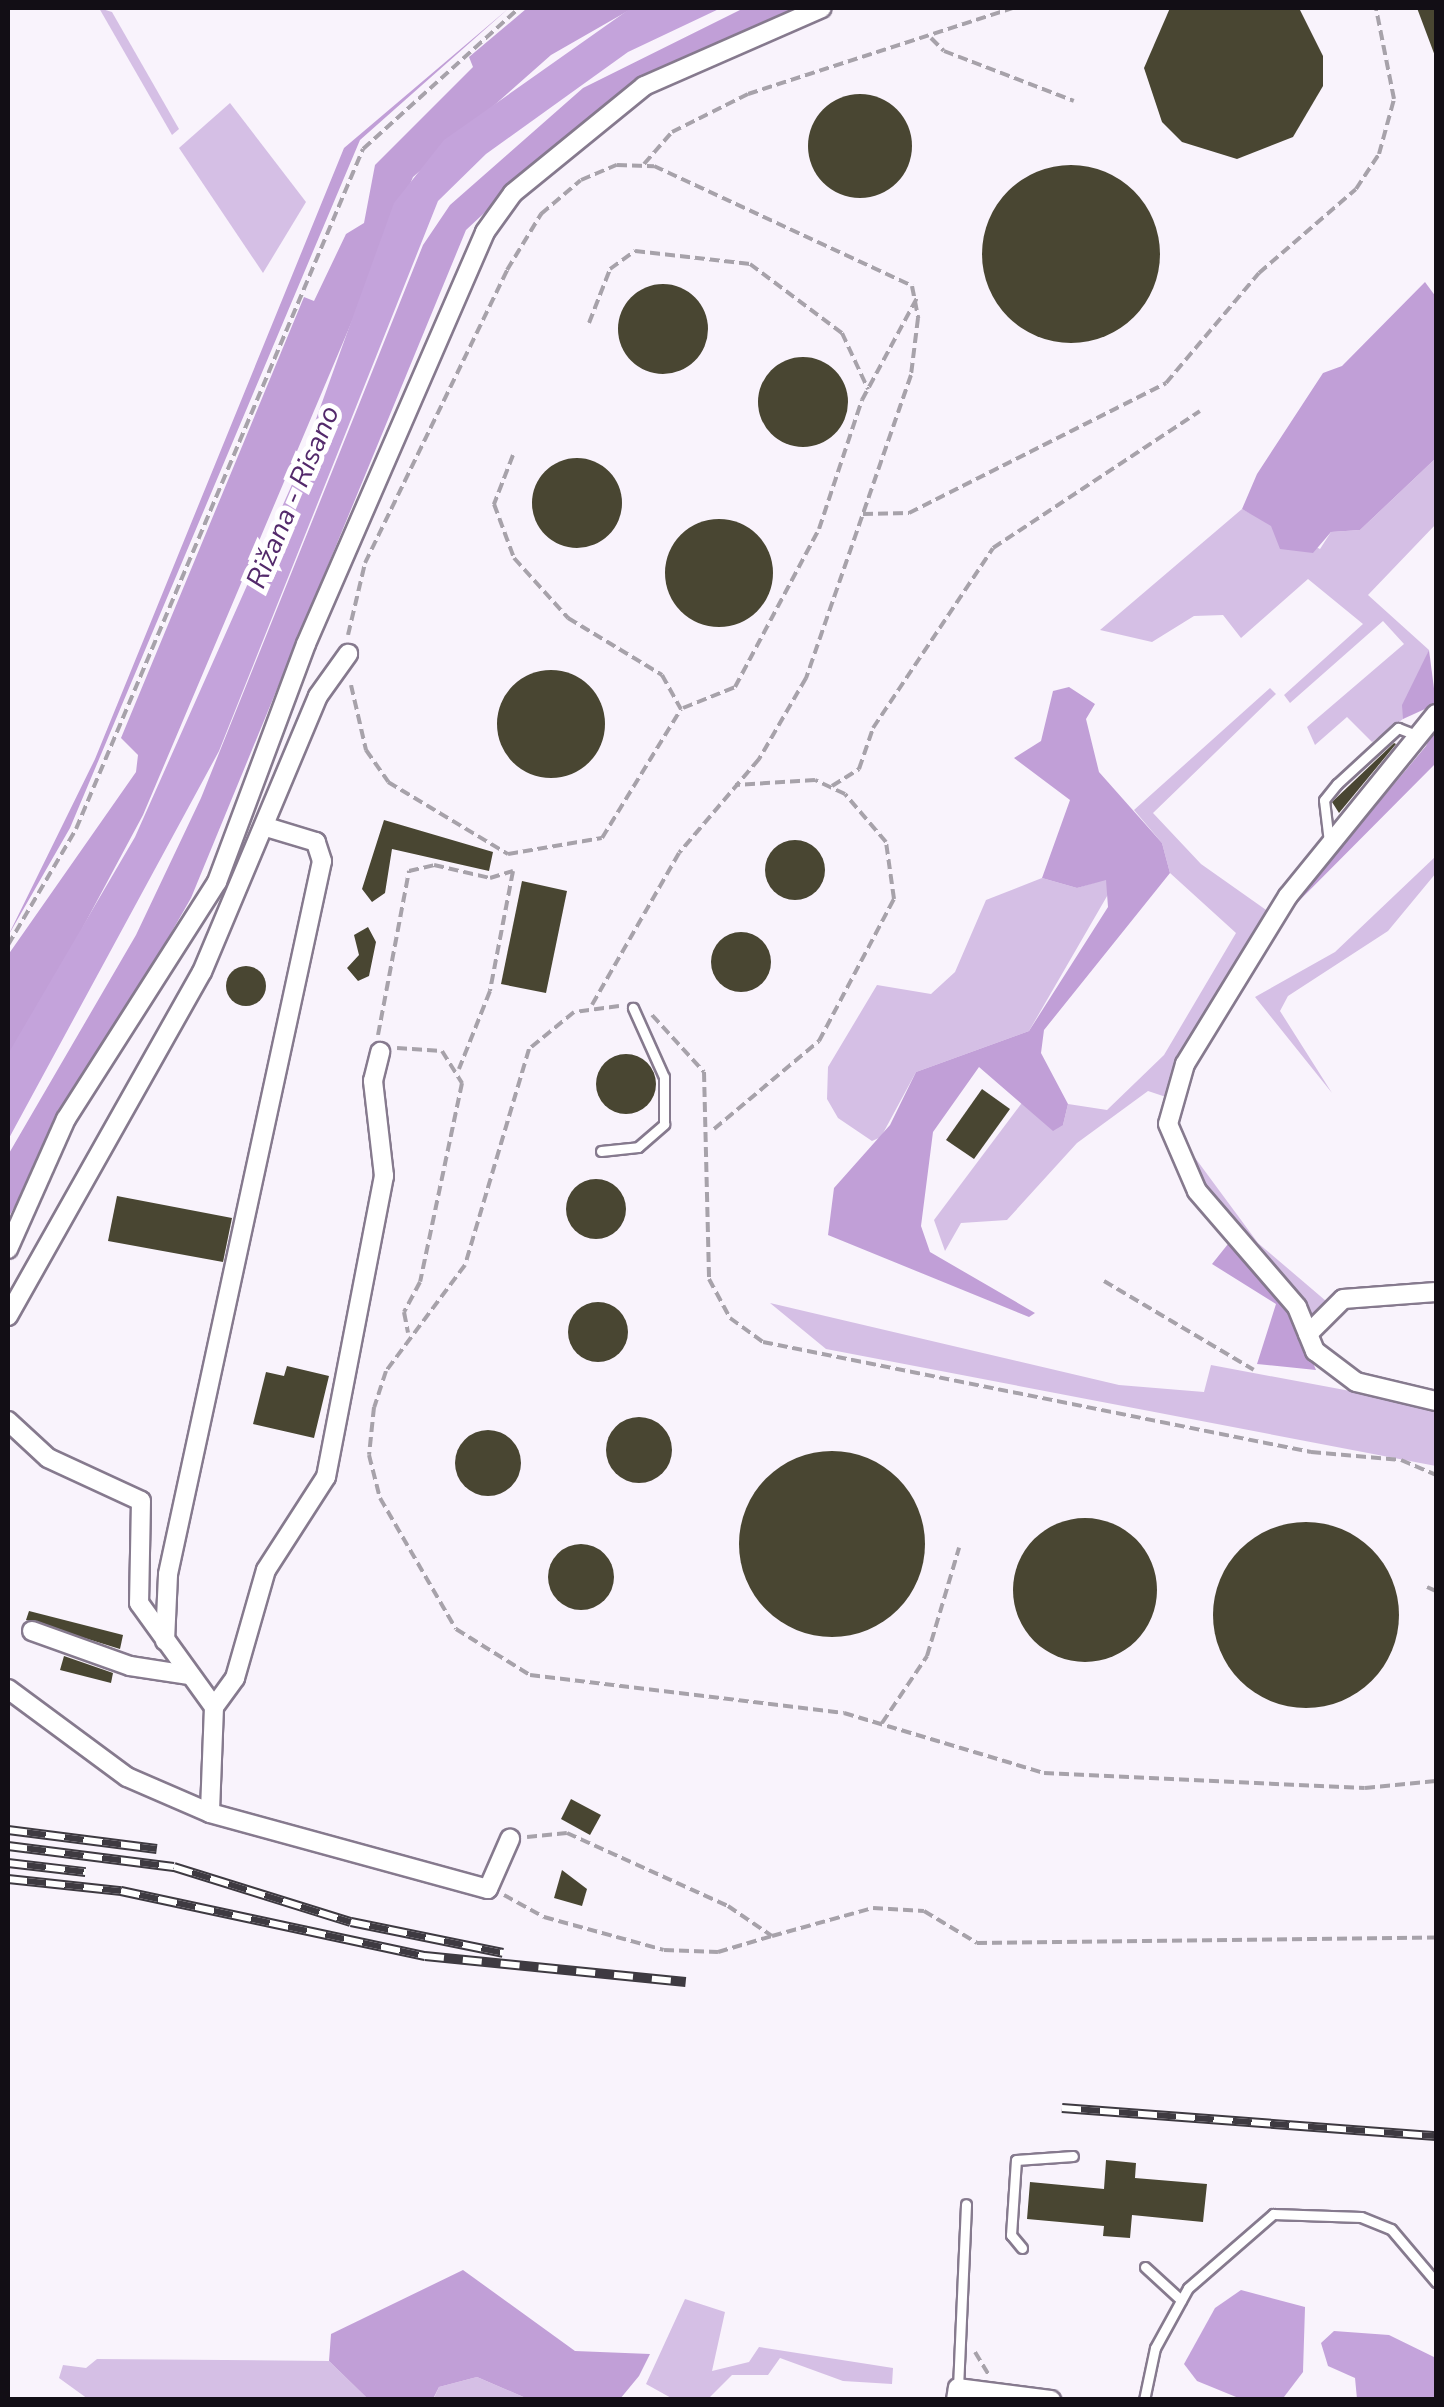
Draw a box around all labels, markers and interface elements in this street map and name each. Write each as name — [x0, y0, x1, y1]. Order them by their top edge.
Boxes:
water label: Rižana - Risano — [239, 401, 347, 593]

